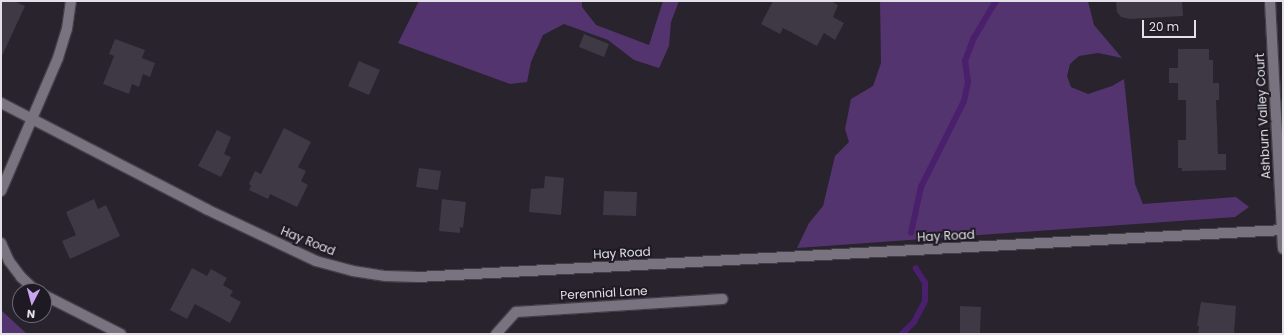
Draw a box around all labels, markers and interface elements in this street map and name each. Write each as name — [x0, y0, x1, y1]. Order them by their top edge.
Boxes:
scale bar — [1144, 12, 1198, 38]
text: 20 m — [1149, 18, 1179, 35]
street label: Ashburn Valley Court — [1253, 53, 1273, 179]
street label: Hay Road — [279, 224, 337, 258]
street label: Hay Road — [917, 227, 975, 245]
street label: Hay Road — [593, 244, 651, 262]
north arrow — [12, 283, 52, 323]
street label: Perennial Lane — [560, 284, 648, 302]
text: N — [26, 306, 36, 322]

